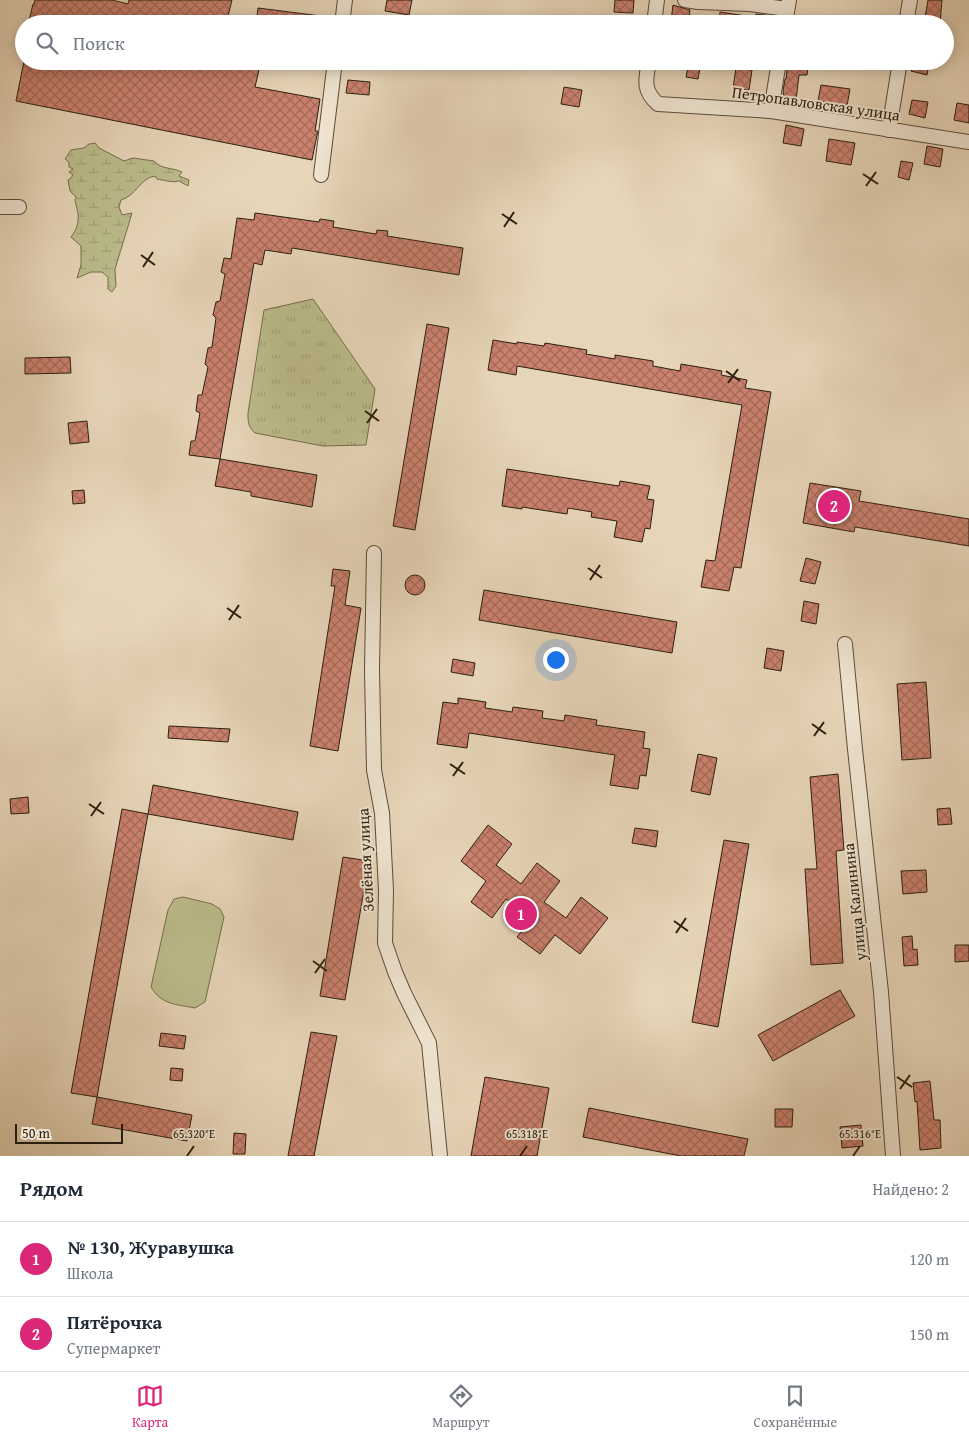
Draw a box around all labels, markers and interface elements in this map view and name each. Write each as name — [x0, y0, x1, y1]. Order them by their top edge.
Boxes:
search box — [15, 15, 954, 70]
icon: search — [33, 29, 61, 57]
text: Поиск — [73, 29, 125, 57]
street label: Петропавловская улица — [730, 79, 902, 127]
pin: 2 — [818, 487, 850, 525]
your location — [543, 647, 569, 673]
street label: Зелёная улица — [350, 807, 380, 912]
street label: улица Калинина — [836, 842, 872, 963]
pin: 1 — [505, 895, 537, 933]
scale bar — [15, 1121, 122, 1144]
text: 50 m — [22, 1123, 50, 1143]
text: 65.320°E — [173, 1125, 215, 1142]
text: 65.318°E — [506, 1125, 548, 1142]
text: 65.316°E — [839, 1125, 881, 1142]
text: Рядом — [20, 1173, 83, 1204]
text: Найдено: 2 — [872, 1177, 949, 1201]
text: № 130, Журавушка — [67, 1233, 234, 1261]
text: 1 — [32, 1247, 40, 1271]
text: 120 m — [909, 1247, 949, 1271]
text: Школа — [67, 1261, 113, 1285]
text: Пятёрочка — [67, 1308, 162, 1336]
text: 2 — [32, 1322, 40, 1346]
text: 150 m — [909, 1322, 949, 1346]
text: Супермаркет — [67, 1336, 160, 1360]
tab: Карта — [132, 1382, 168, 1432]
tab: Маршрут — [432, 1382, 490, 1432]
tab: Сохранённые — [754, 1382, 837, 1432]

